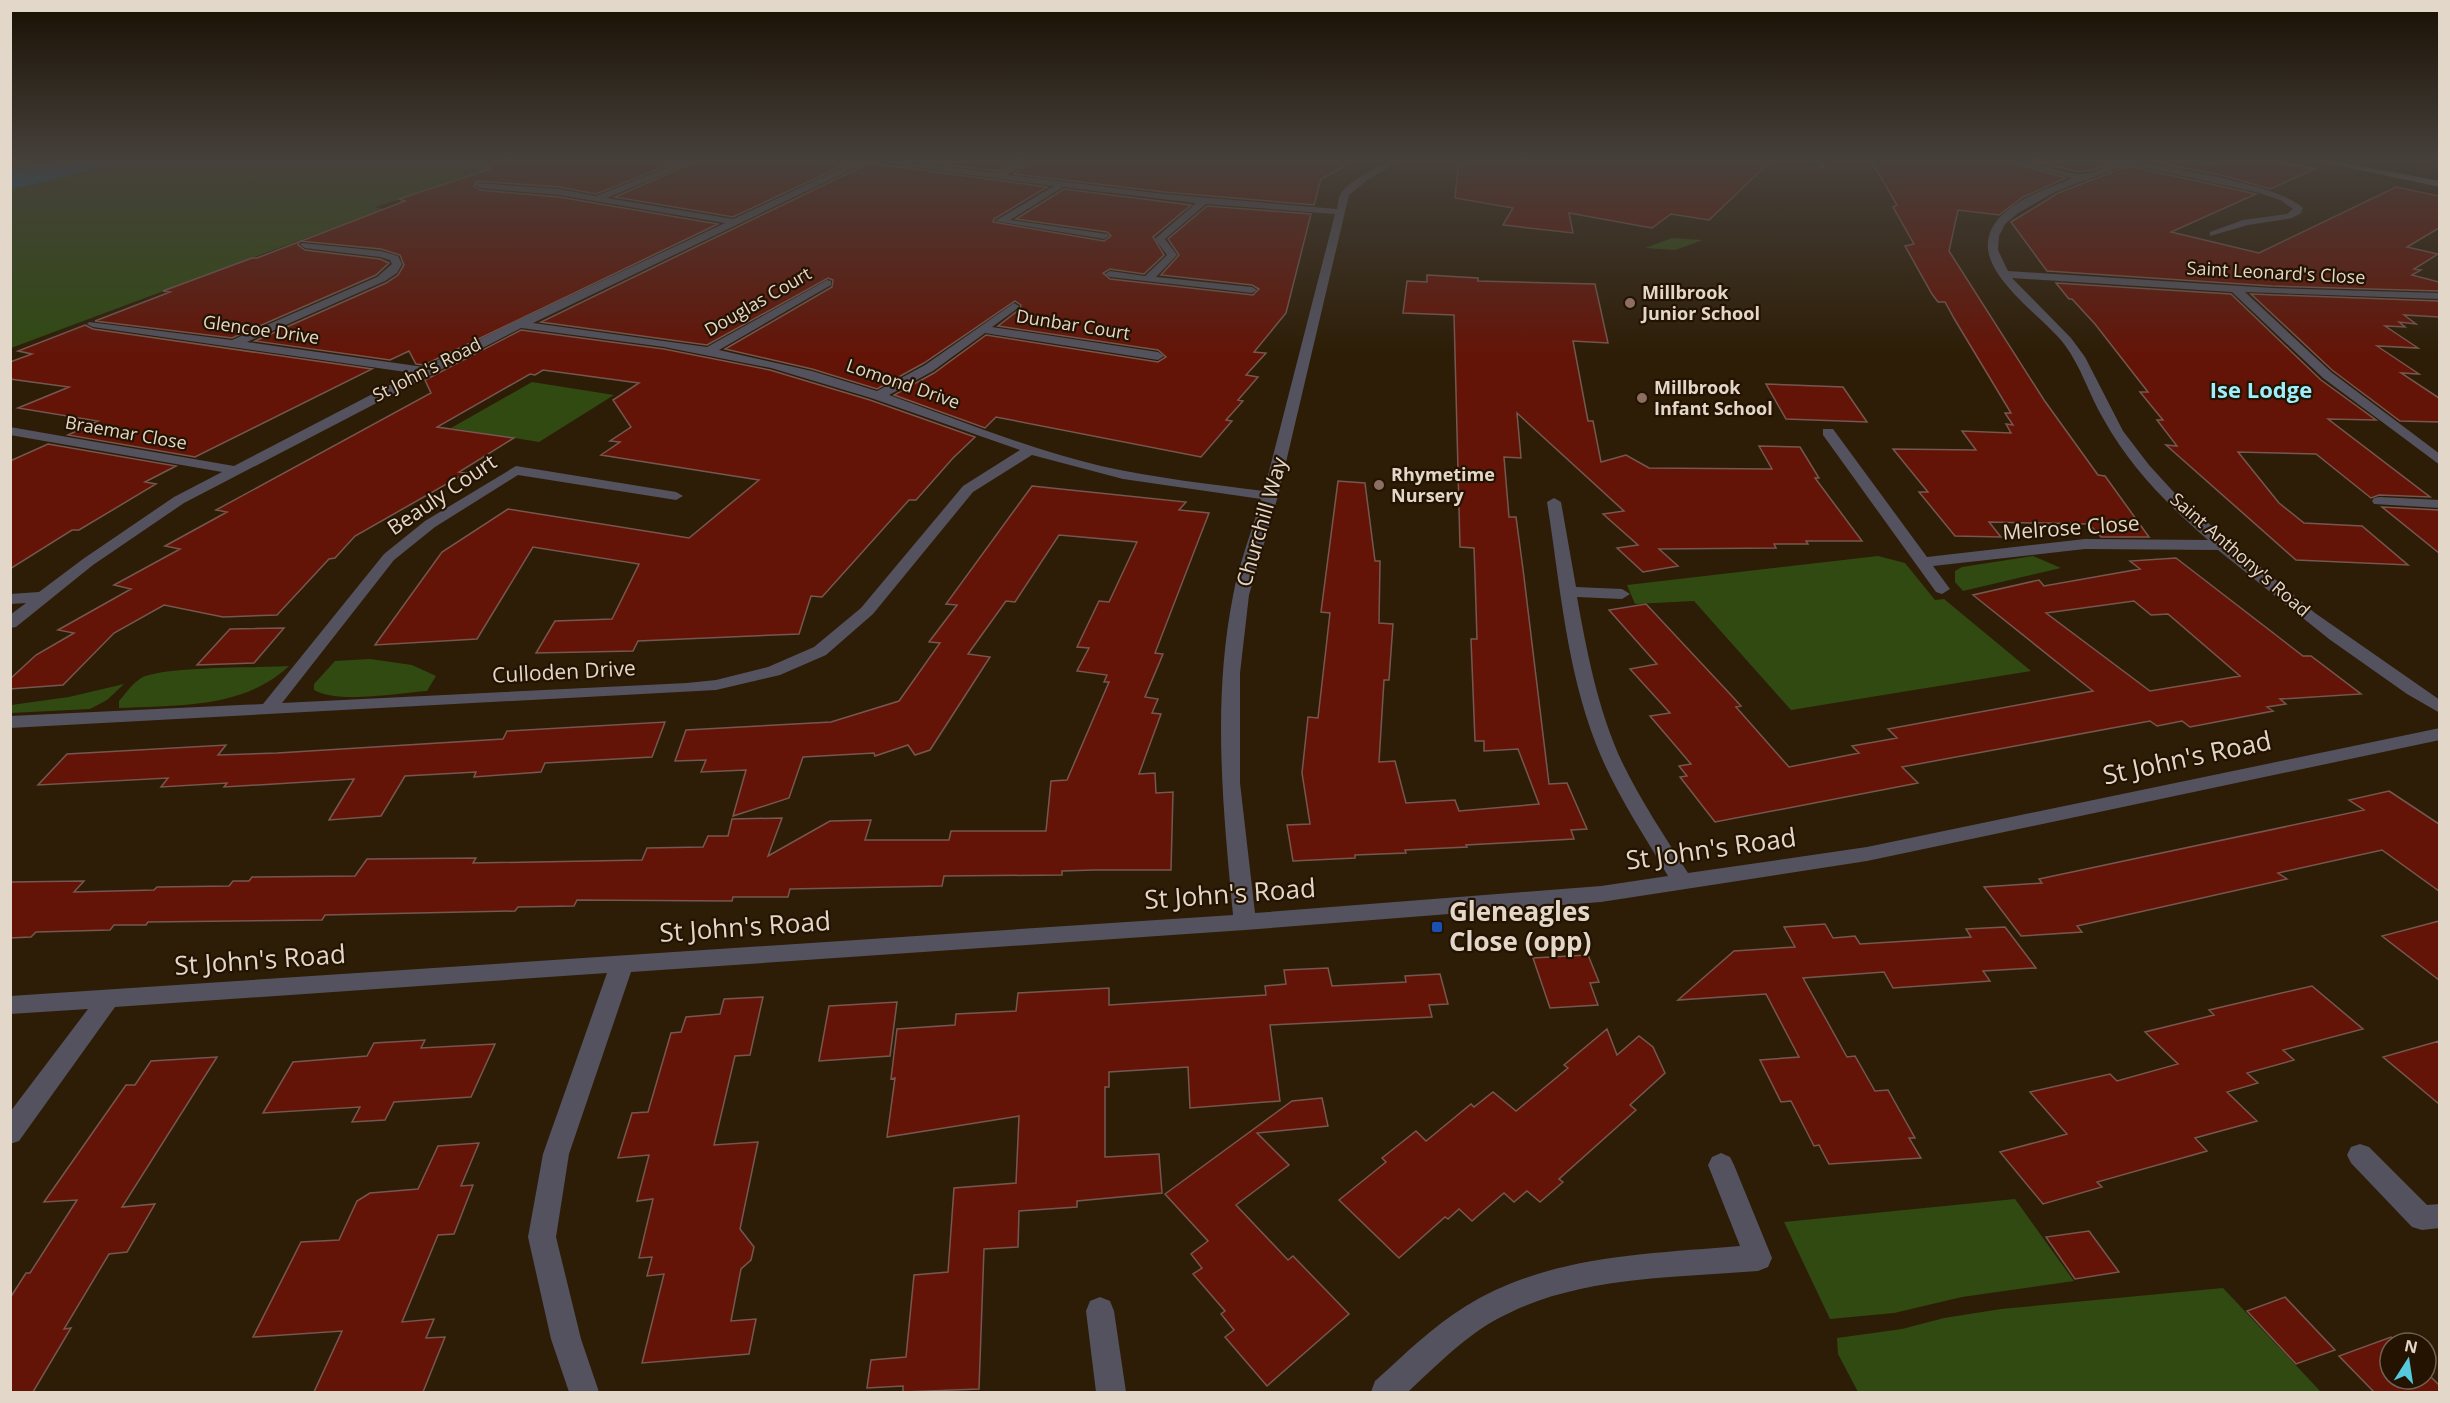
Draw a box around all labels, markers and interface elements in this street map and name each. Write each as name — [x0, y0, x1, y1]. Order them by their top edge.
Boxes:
street label: Saint Leonard's Close — [2186, 255, 2366, 289]
street label: Douglas Court — [700, 261, 815, 341]
place label: Millbrook Junior School — [1640, 280, 1760, 325]
marker: Millbrook Junior School — [1623, 296, 1637, 310]
street label: Dunbar Court — [1014, 303, 1132, 345]
street label: Glencoe Drive — [201, 309, 321, 349]
street label: St John's Road — [368, 331, 485, 407]
street label: Lomond Drive — [843, 352, 963, 414]
district label: Ise Lodge — [2210, 374, 2312, 404]
place label: Millbrook Infant School — [1654, 375, 1773, 420]
marker: Millbrook Infant School — [1635, 391, 1649, 405]
street label: Braemar Close — [63, 410, 189, 455]
street label: Beauly Court — [381, 447, 501, 541]
street label: Churchill Way — [1229, 453, 1293, 590]
place label: Rhymetime Nursery — [1391, 462, 1495, 507]
marker: Rhymetime Nursery — [1372, 478, 1386, 492]
street label: Saint Anthony's Road — [2166, 487, 2315, 622]
street label: Melrose Close — [2001, 508, 2140, 546]
street label: Culloden Drive — [491, 653, 636, 689]
street label: St John's Road — [2099, 722, 2275, 792]
street label: St John's Road — [1623, 818, 1798, 878]
street label: St John's Road — [1143, 869, 1317, 917]
place label: Gleneagles Close (opp) — [1449, 893, 1591, 959]
street label: St John's Road — [658, 902, 832, 950]
marker: Gleneagles Close (opp) — [1430, 920, 1444, 934]
street label: St John's Road — [173, 935, 347, 983]
north arrow — [2378, 1331, 2438, 1391]
text: N — [2402, 1334, 2420, 1358]

